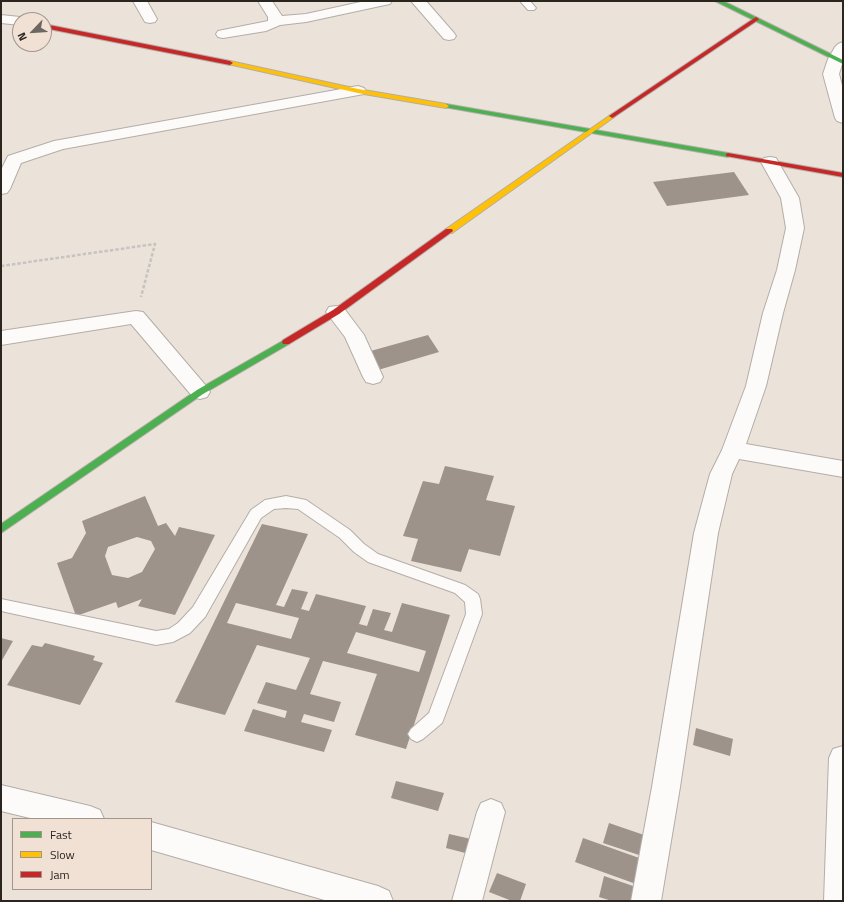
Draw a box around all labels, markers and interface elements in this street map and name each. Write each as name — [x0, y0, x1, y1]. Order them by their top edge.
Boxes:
north arrow — [12, 12, 52, 52]
text: N — [13, 30, 31, 43]
legend — [12, 818, 152, 890]
text: Fast — [50, 825, 72, 844]
text: Slow — [50, 845, 75, 864]
text: Jam — [50, 865, 70, 884]

